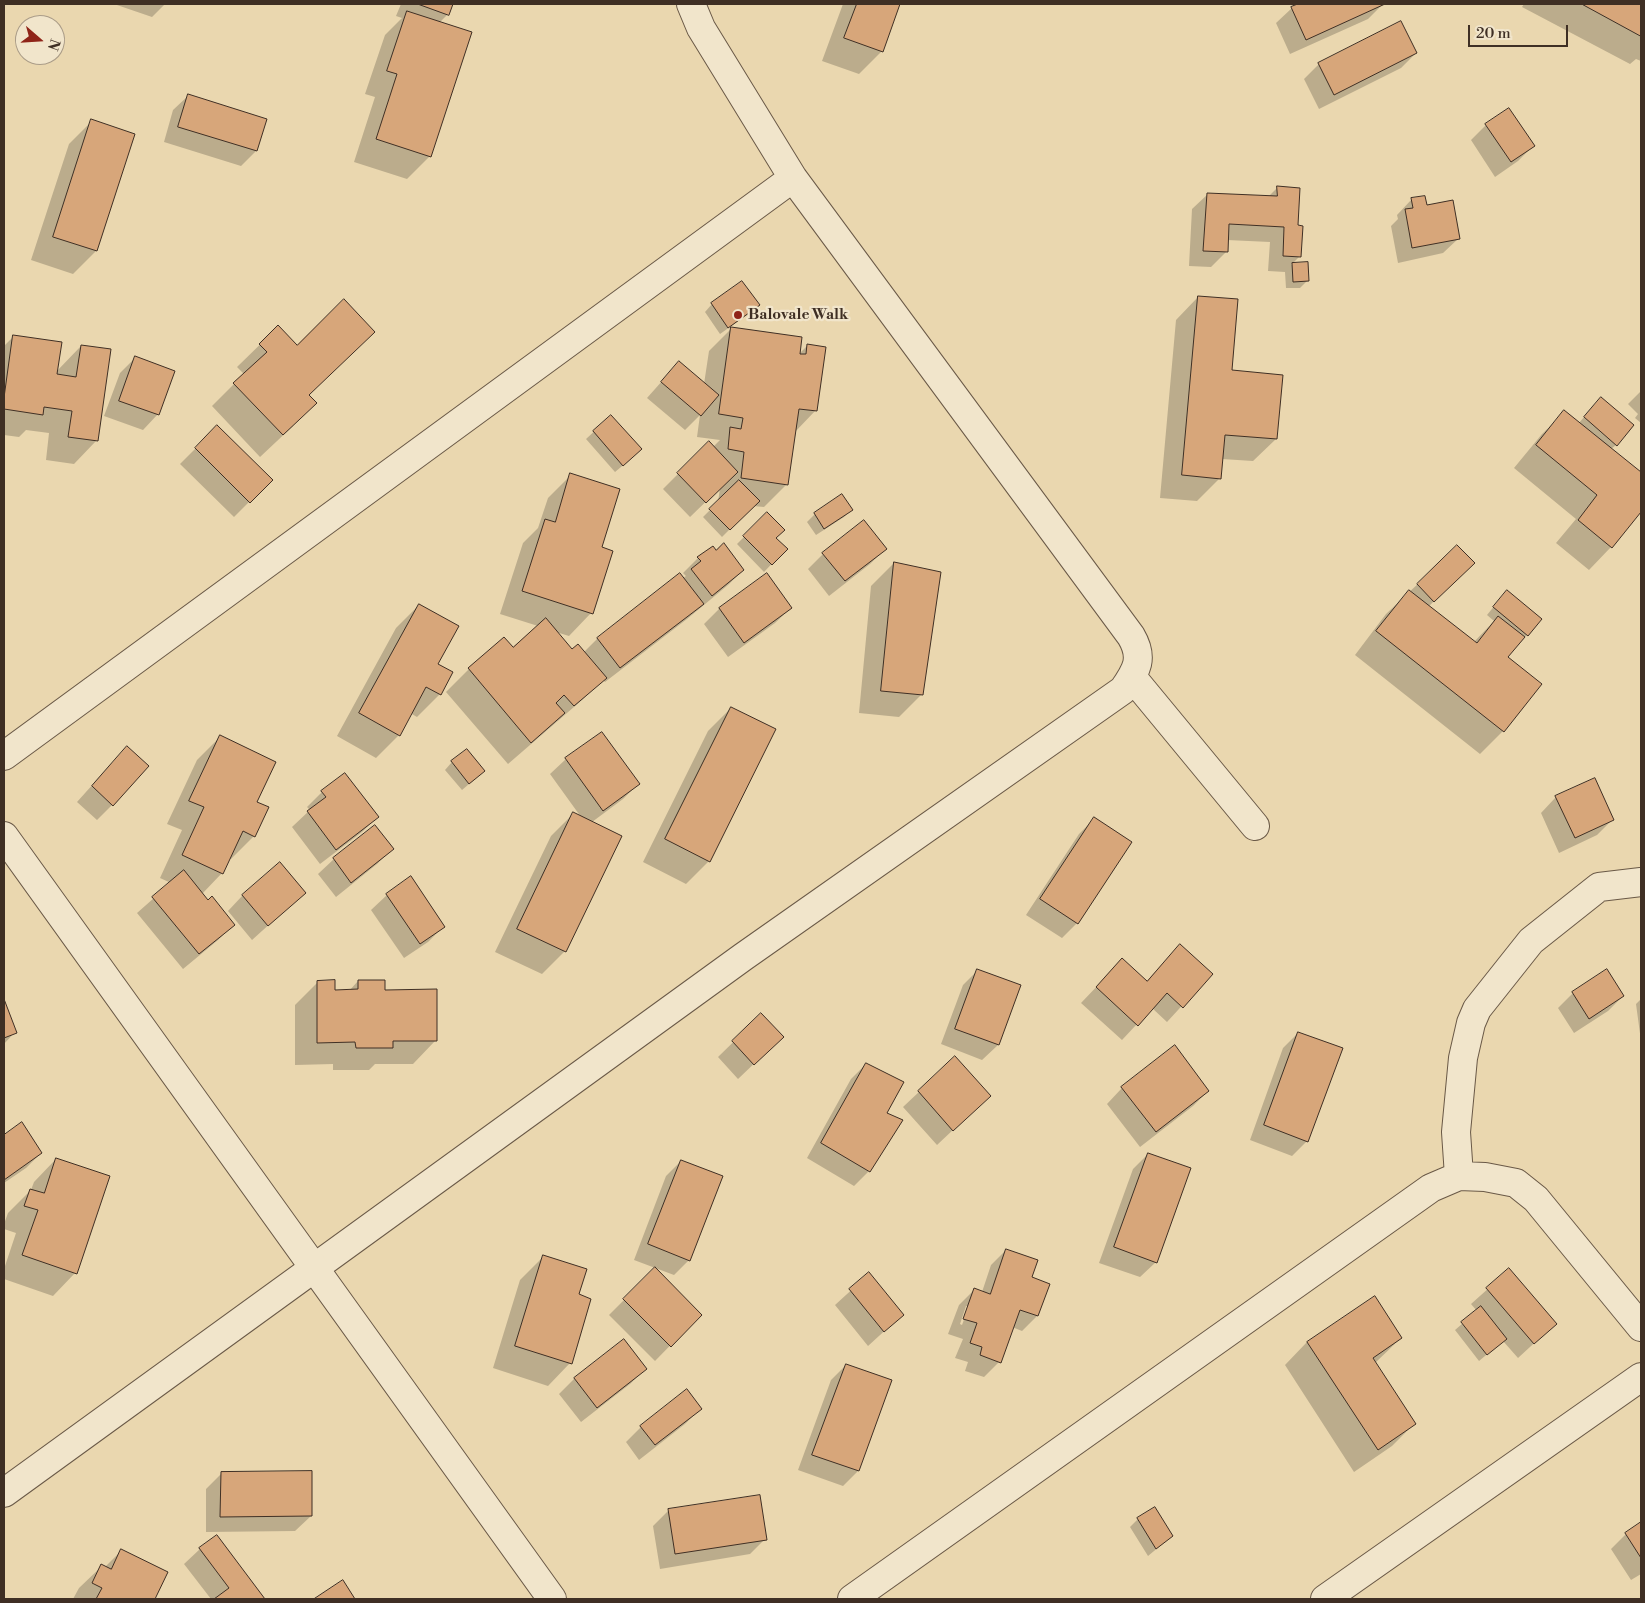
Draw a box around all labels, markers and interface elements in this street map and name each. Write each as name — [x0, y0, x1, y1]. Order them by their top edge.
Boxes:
north arrow — [15, 15, 65, 65]
scale bar — [1470, 15, 1570, 47]
text: 20 m — [1476, 24, 1511, 43]
text: N — [43, 36, 64, 53]
place label: Balovale Walk — [748, 306, 848, 324]
marker: Balovale Walk — [732, 309, 744, 321]

